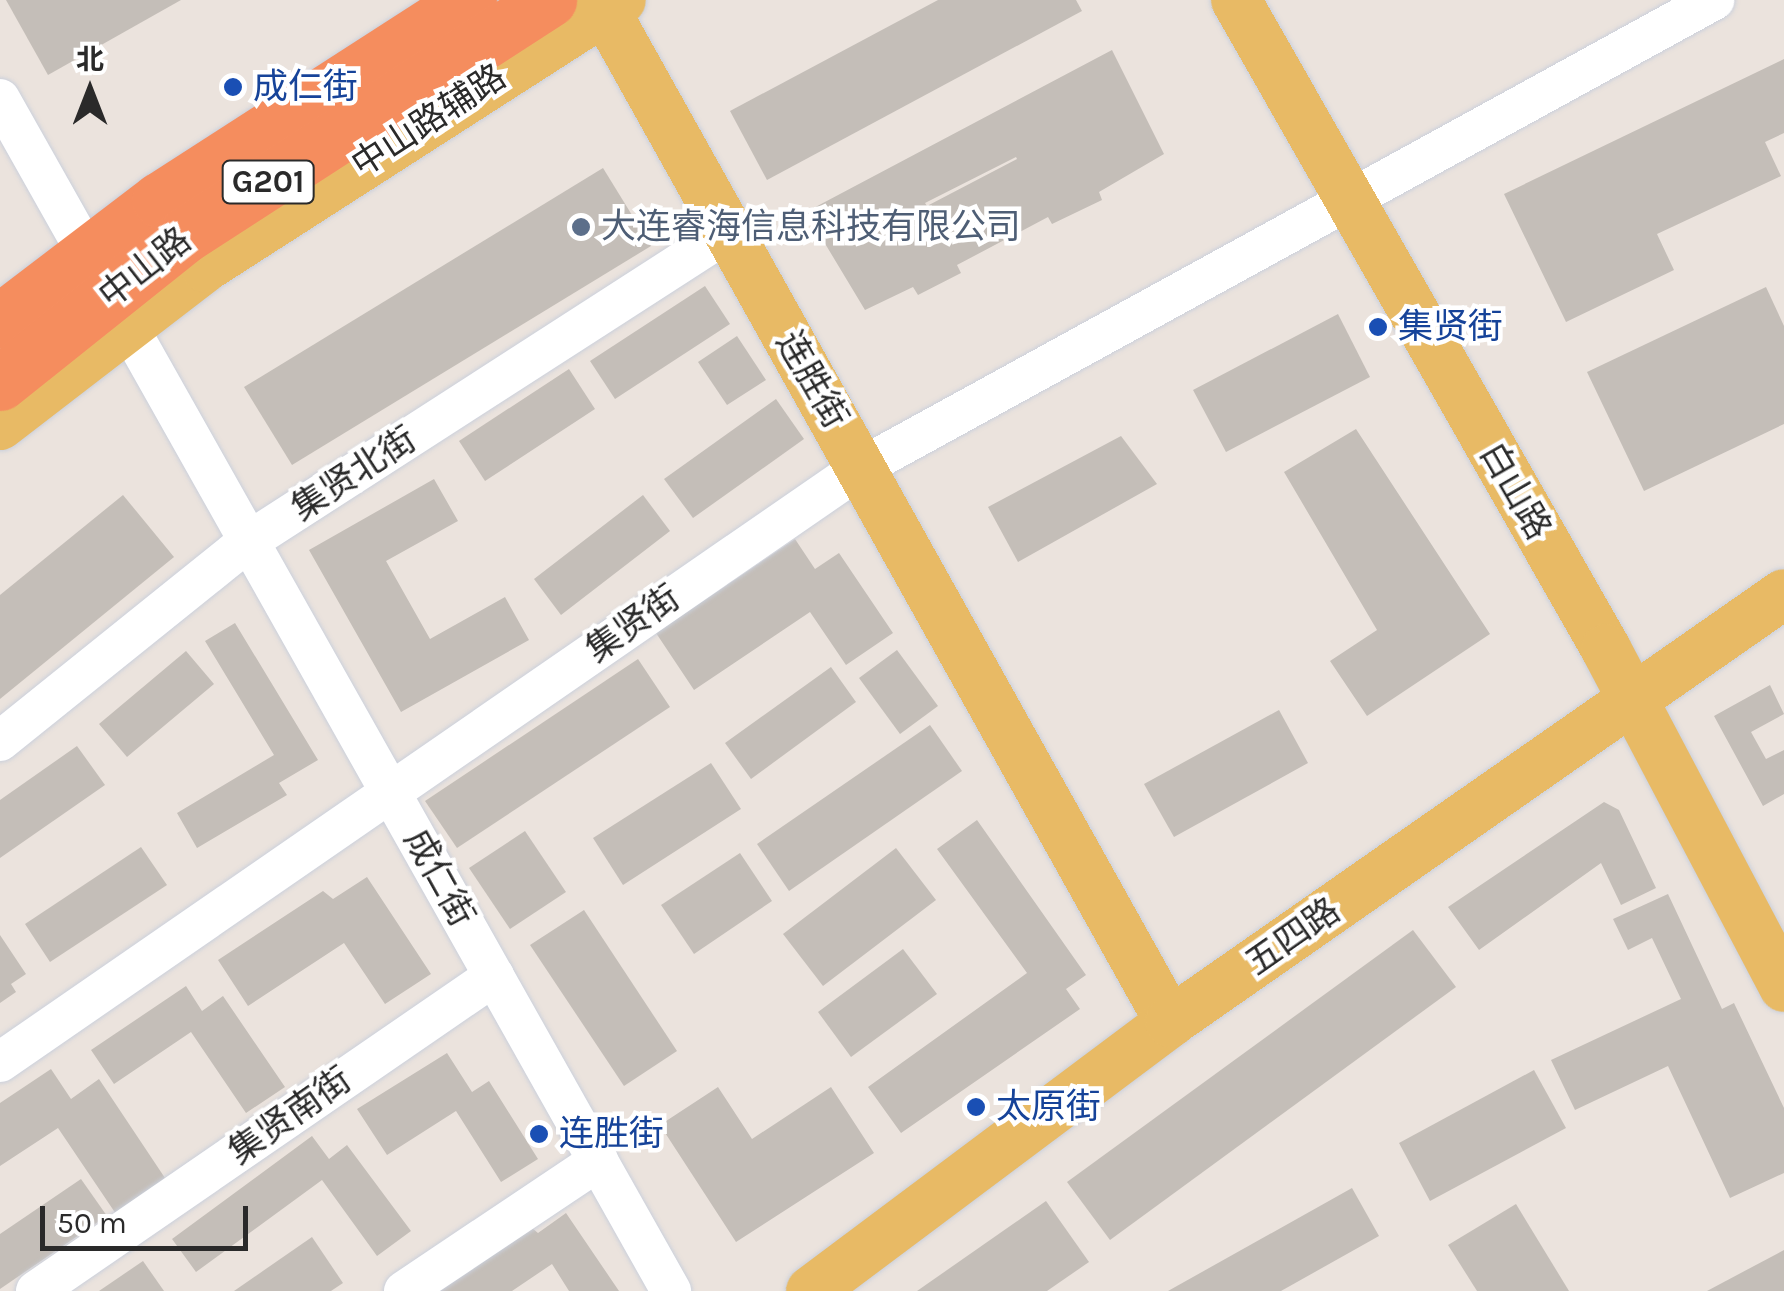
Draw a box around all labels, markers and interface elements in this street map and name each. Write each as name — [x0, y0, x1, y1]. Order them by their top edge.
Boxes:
north arrow — [40, 40, 140, 140]
text: 北 — [76, 43, 104, 76]
street label: 中山路辅路 — [344, 56, 514, 186]
place label: 成仁街 — [253, 66, 358, 108]
marker: 成仁街 — [222, 76, 244, 98]
road number: G201 — [220, 155, 316, 209]
place label: 大连睿海信息科技有限公司 — [601, 206, 1021, 248]
marker: 大连睿海信息科技有限公司 — [570, 216, 592, 238]
street label: 中山路 — [91, 219, 199, 317]
place label: 集贤街 — [1398, 306, 1503, 348]
marker: 集贤街 — [1367, 316, 1389, 338]
street label: 连胜街 — [768, 324, 856, 436]
street label: 集贤北街 — [284, 418, 424, 530]
street label: 白山路 — [1471, 435, 1559, 547]
street label: 集贤街 — [578, 577, 688, 671]
street label: 成仁街 — [395, 822, 483, 934]
street label: 五四路 — [1238, 890, 1348, 984]
street label: 集贤南街 — [221, 1059, 359, 1173]
place label: 太原街 — [996, 1086, 1101, 1128]
marker: 太原街 — [965, 1096, 987, 1118]
place label: 连胜街 — [559, 1113, 664, 1155]
marker: 连胜街 — [528, 1123, 550, 1145]
scale bar — [45, 1186, 252, 1248]
text: 50 m — [57, 1205, 127, 1241]

